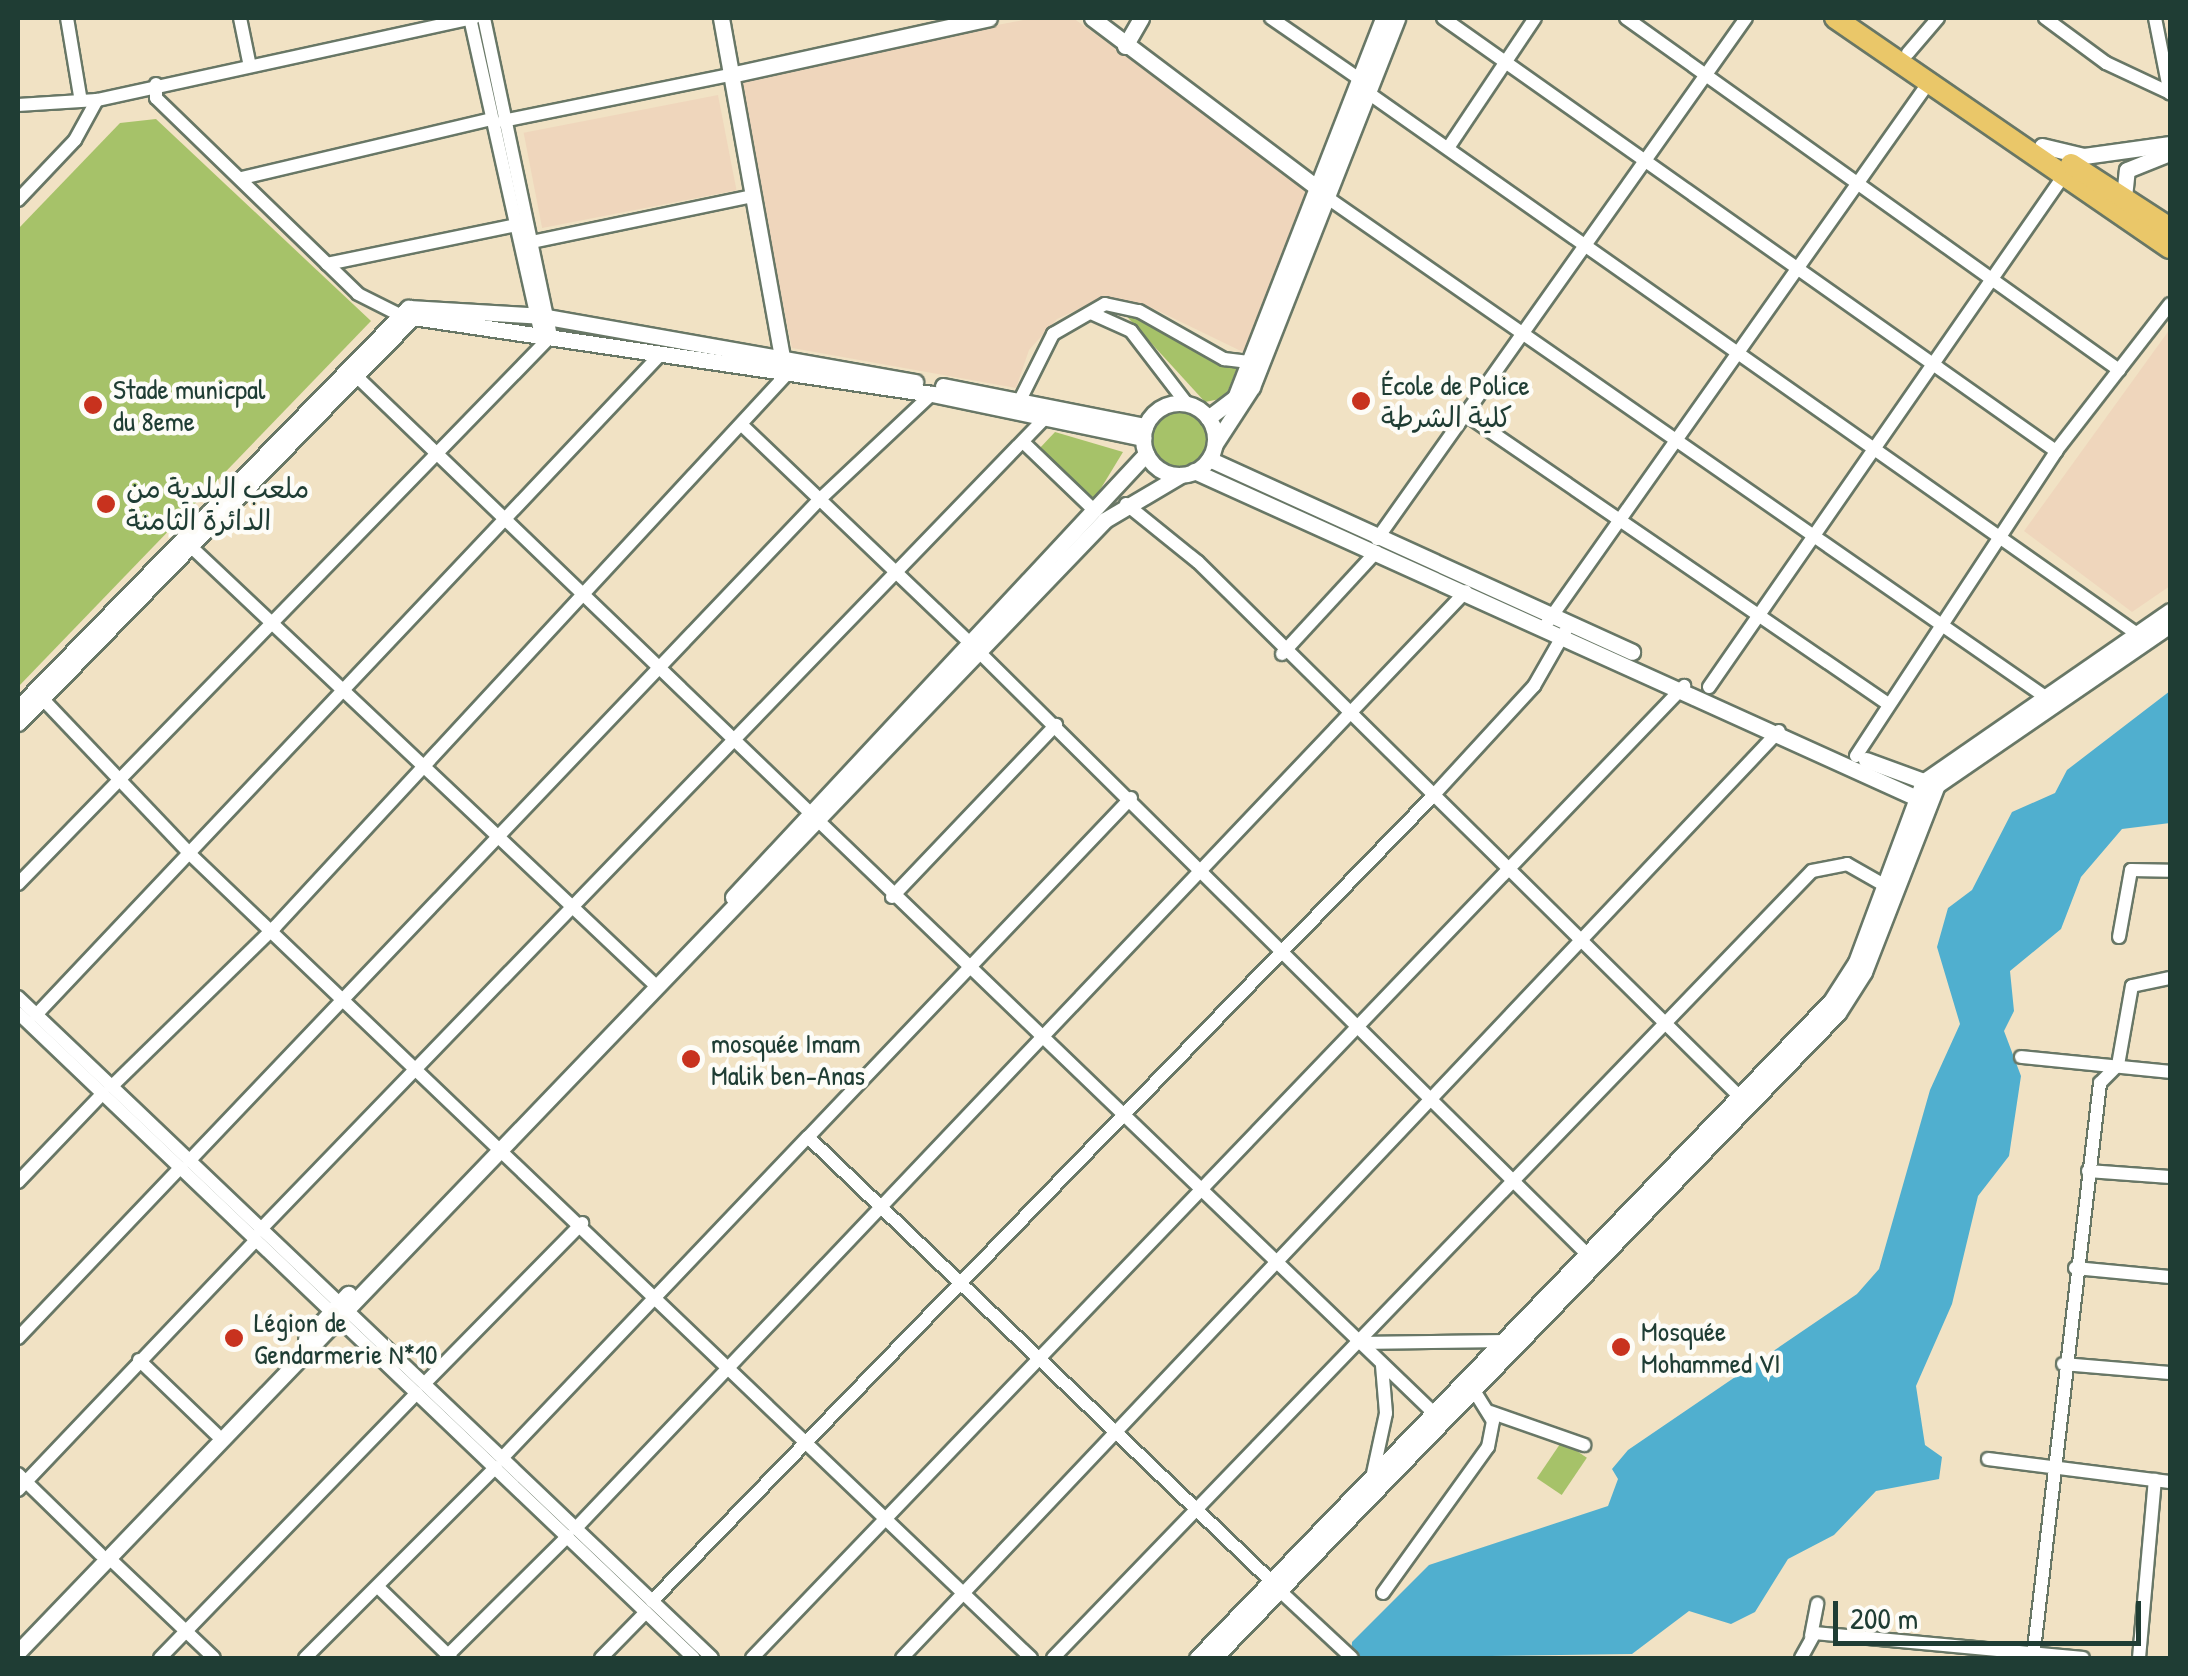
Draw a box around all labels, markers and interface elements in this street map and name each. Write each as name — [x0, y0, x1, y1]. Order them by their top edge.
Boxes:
place label: École de Police كلية الشرطة — [1381, 368, 1530, 434]
place label: Stade municpal du 8eme — [113, 372, 265, 438]
marker: École de Police كلية الشرطة — [1350, 390, 1372, 412]
marker: Stade municpal du 8eme — [82, 394, 104, 416]
place label: ملعب البلدية من الدائرة الثامنة — [126, 471, 309, 537]
marker: ملعب البلدية من الدائرة الثامنة — [95, 493, 117, 515]
place label: mosquée Imam Malik ben-Anas — [711, 1026, 865, 1092]
marker: mosquée Imam Malik ben-Anas — [680, 1048, 702, 1070]
place label: Légion de Gendarmerie N*10 — [254, 1305, 438, 1371]
place label: Mosquée Mohammed VI — [1641, 1314, 1781, 1380]
marker: Légion de Gendarmerie N*10 — [223, 1327, 245, 1349]
marker: Mosquée Mohammed VI — [1610, 1336, 1632, 1358]
scale bar — [1838, 1581, 2146, 1643]
text: 200 m — [1850, 1598, 1918, 1638]

